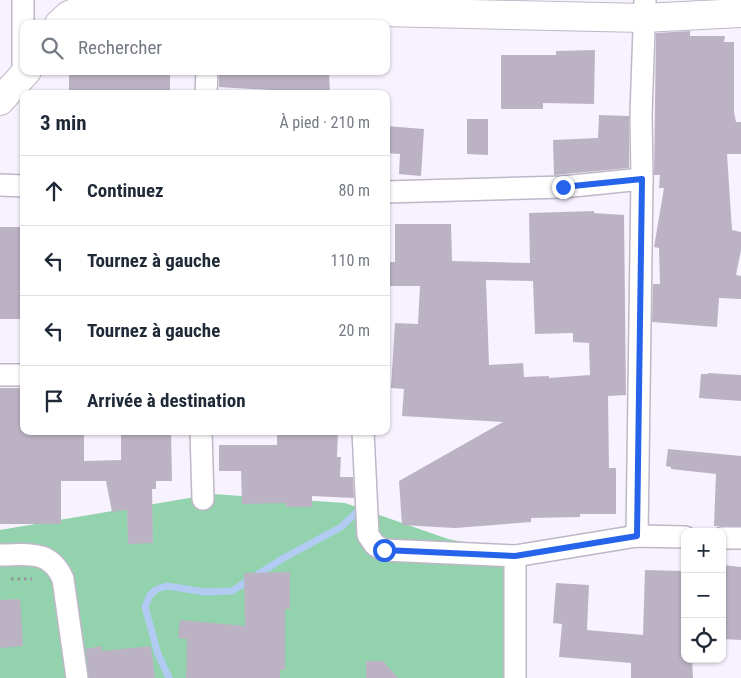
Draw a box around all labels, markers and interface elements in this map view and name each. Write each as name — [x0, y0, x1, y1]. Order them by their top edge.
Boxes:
search box — [20, 20, 390, 75]
icon: search — [38, 34, 66, 62]
text: Rechercher — [78, 36, 162, 59]
text: 3 min — [40, 111, 87, 135]
text: À pied · 210 m — [279, 113, 370, 132]
route end — [552, 176, 575, 199]
icon: ahead — [40, 177, 68, 205]
text: Continuez — [87, 179, 164, 202]
text: 80 m — [338, 181, 370, 200]
icon: left — [40, 247, 68, 275]
text: Tournez à gauche — [87, 249, 220, 272]
text: 110 m — [331, 251, 370, 270]
icon: left — [40, 317, 68, 345]
text: Tournez à gauche — [87, 319, 220, 342]
text: 20 m — [338, 321, 370, 340]
icon: arrive — [40, 387, 68, 415]
text: Arrivée à destination — [87, 389, 246, 412]
map controls — [681, 528, 726, 663]
button: + — [681, 528, 726, 573]
route start — [373, 539, 396, 562]
button: − — [681, 573, 726, 618]
button: locate — [681, 618, 726, 663]

